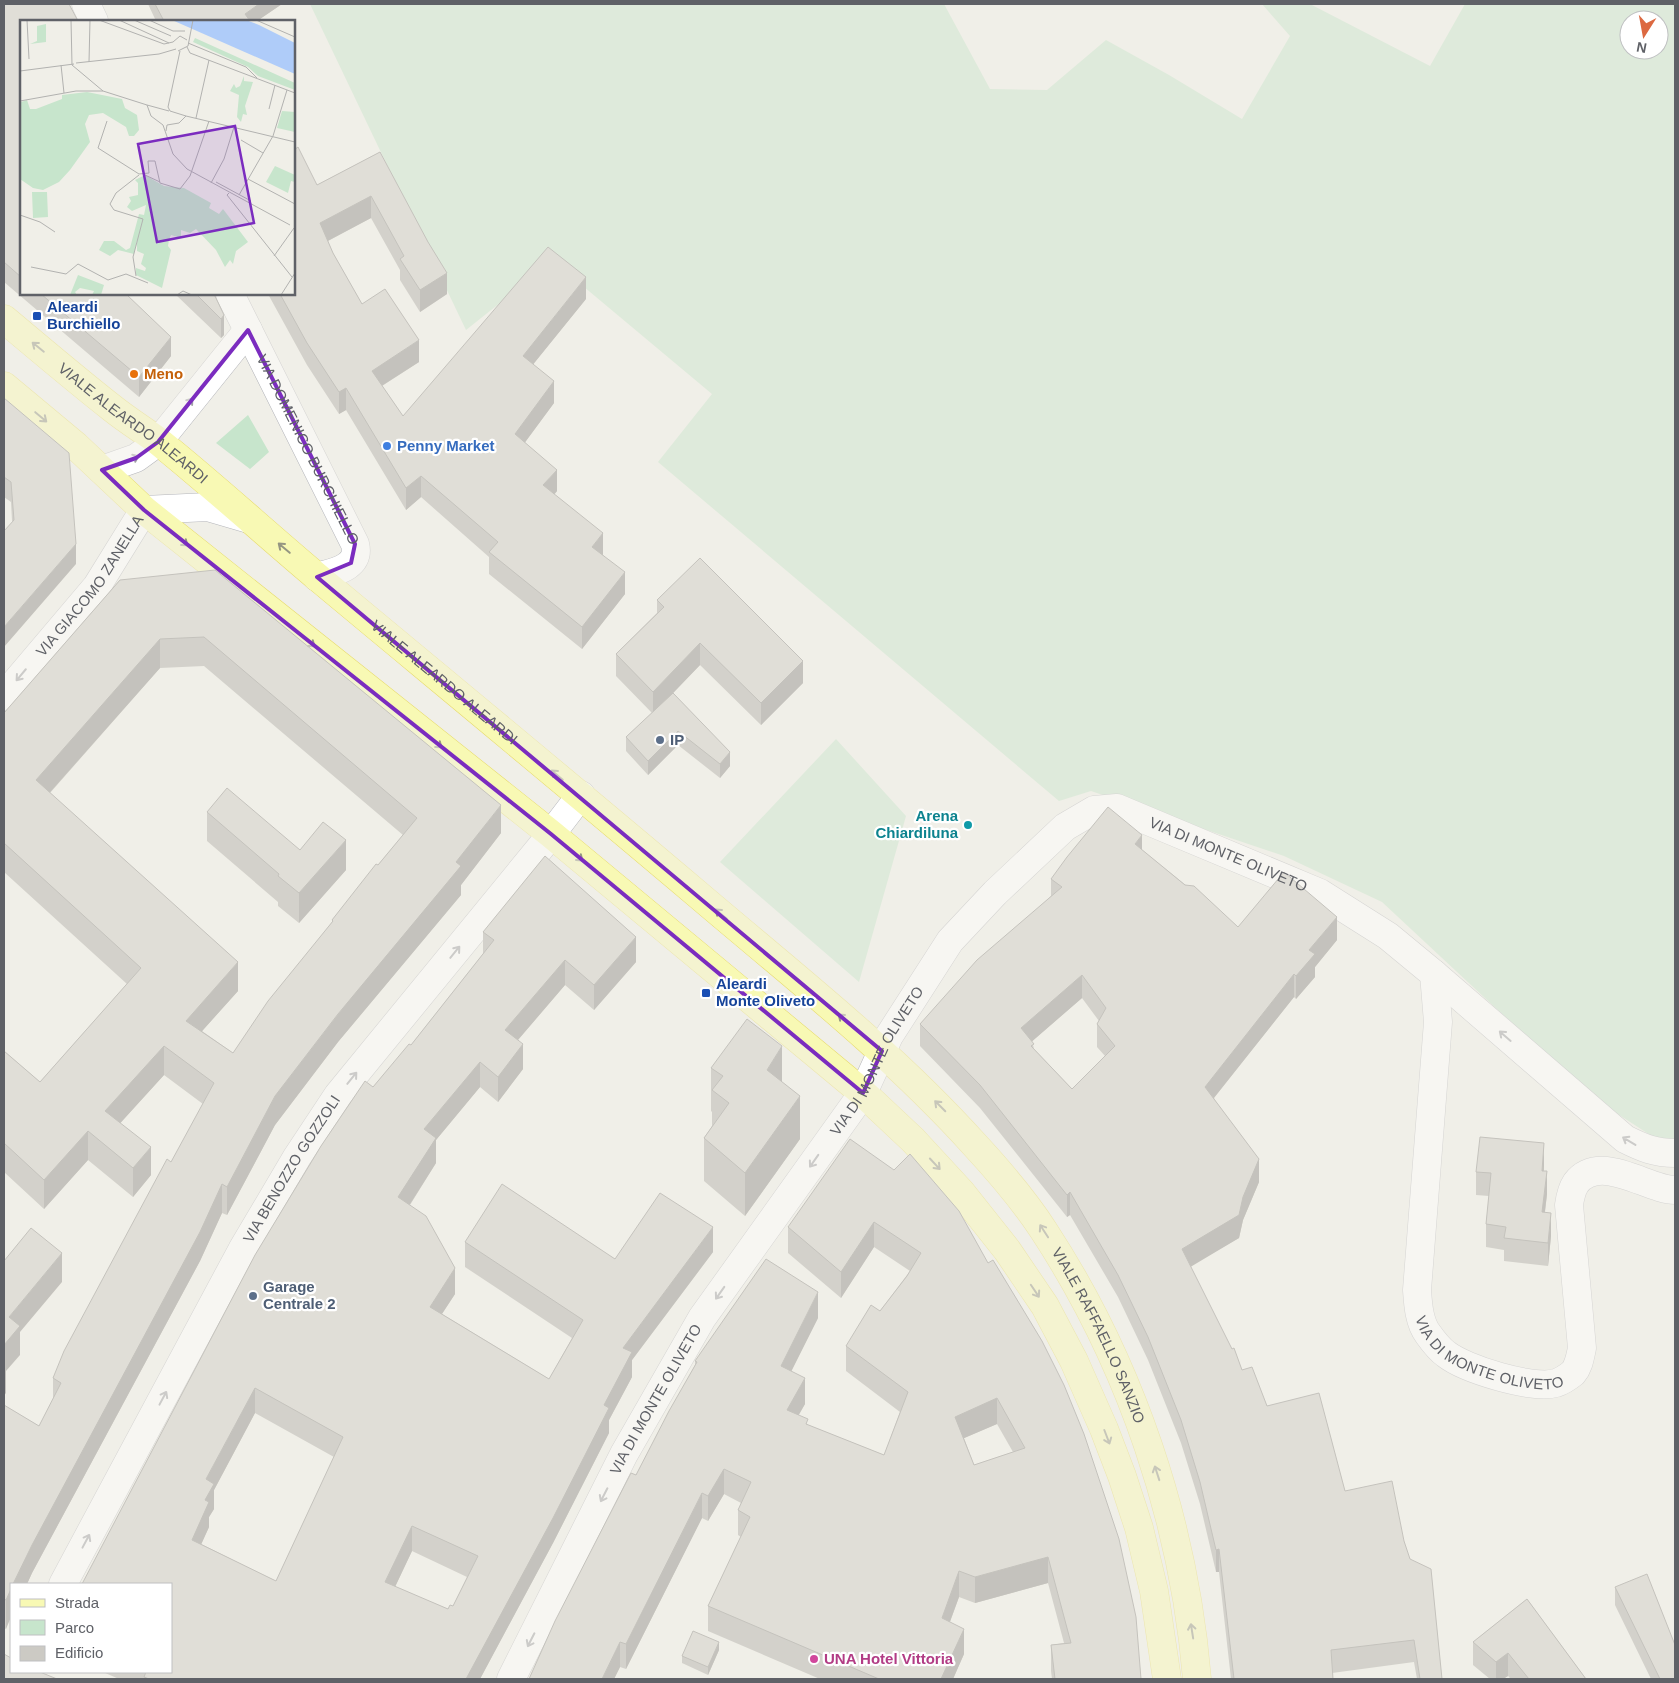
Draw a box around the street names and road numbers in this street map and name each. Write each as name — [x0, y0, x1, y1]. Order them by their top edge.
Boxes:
street label: VIA DOMENICO BURCHIELLO — [254, 352, 363, 547]
street label: VIALE ALEARDO ALEARDI — [55, 359, 212, 487]
street label: VIA GIACOMO ZANELLA — [32, 512, 147, 660]
street label: VIALE ALEARDO ALEARDI — [368, 616, 521, 748]
street label: VIA DI MONTE OLIVETO — [1147, 813, 1310, 895]
street label: VIA DI MONTE OLIVETO — [826, 983, 927, 1138]
street label: VIA BENOZZO GOZZOLI — [239, 1092, 343, 1245]
street label: VIALE RAFFAELLO SANZIO — [1049, 1244, 1148, 1426]
street label: VIA DI MONTE OLIVETO — [1412, 1314, 1566, 1393]
street label: VIA DI MONTE OLIVETO — [606, 1321, 705, 1477]

